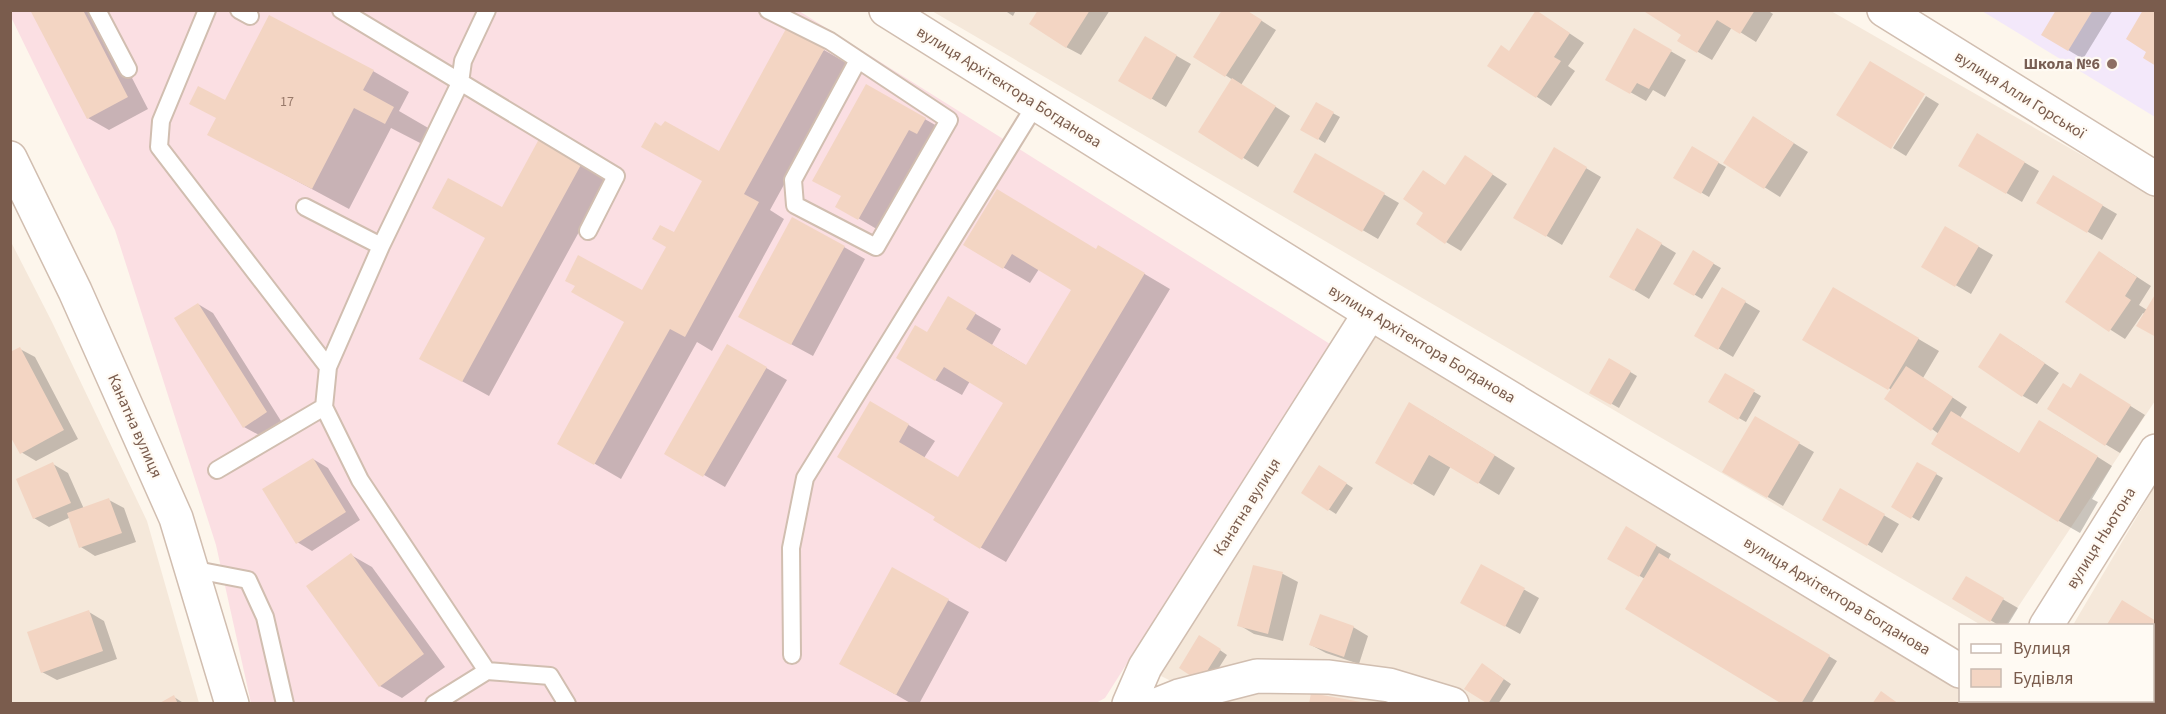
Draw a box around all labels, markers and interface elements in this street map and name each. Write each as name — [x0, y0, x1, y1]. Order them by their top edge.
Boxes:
street label: вулиця Архітектора Богданова — [912, 21, 1106, 153]
street label: вулиця Алли Горської — [1950, 46, 2091, 145]
place label: Школа №6 — [2023, 53, 2100, 75]
marker: Школа №6 — [2105, 57, 2119, 71]
house number: 17 — [280, 92, 294, 112]
street label: вулиця Архітектора Богданова — [1324, 279, 1520, 409]
street label: Канатна вулиця — [102, 370, 168, 482]
street label: Канатна вулиця — [1208, 454, 1286, 560]
street label: вулиця Ньютона — [2061, 483, 2141, 593]
street label: вулиця Архітектора Богданова — [1739, 531, 1935, 661]
legend — [1959, 624, 2154, 702]
text: Вулиця — [2013, 636, 2071, 661]
text: Будівля — [2013, 666, 2073, 691]

